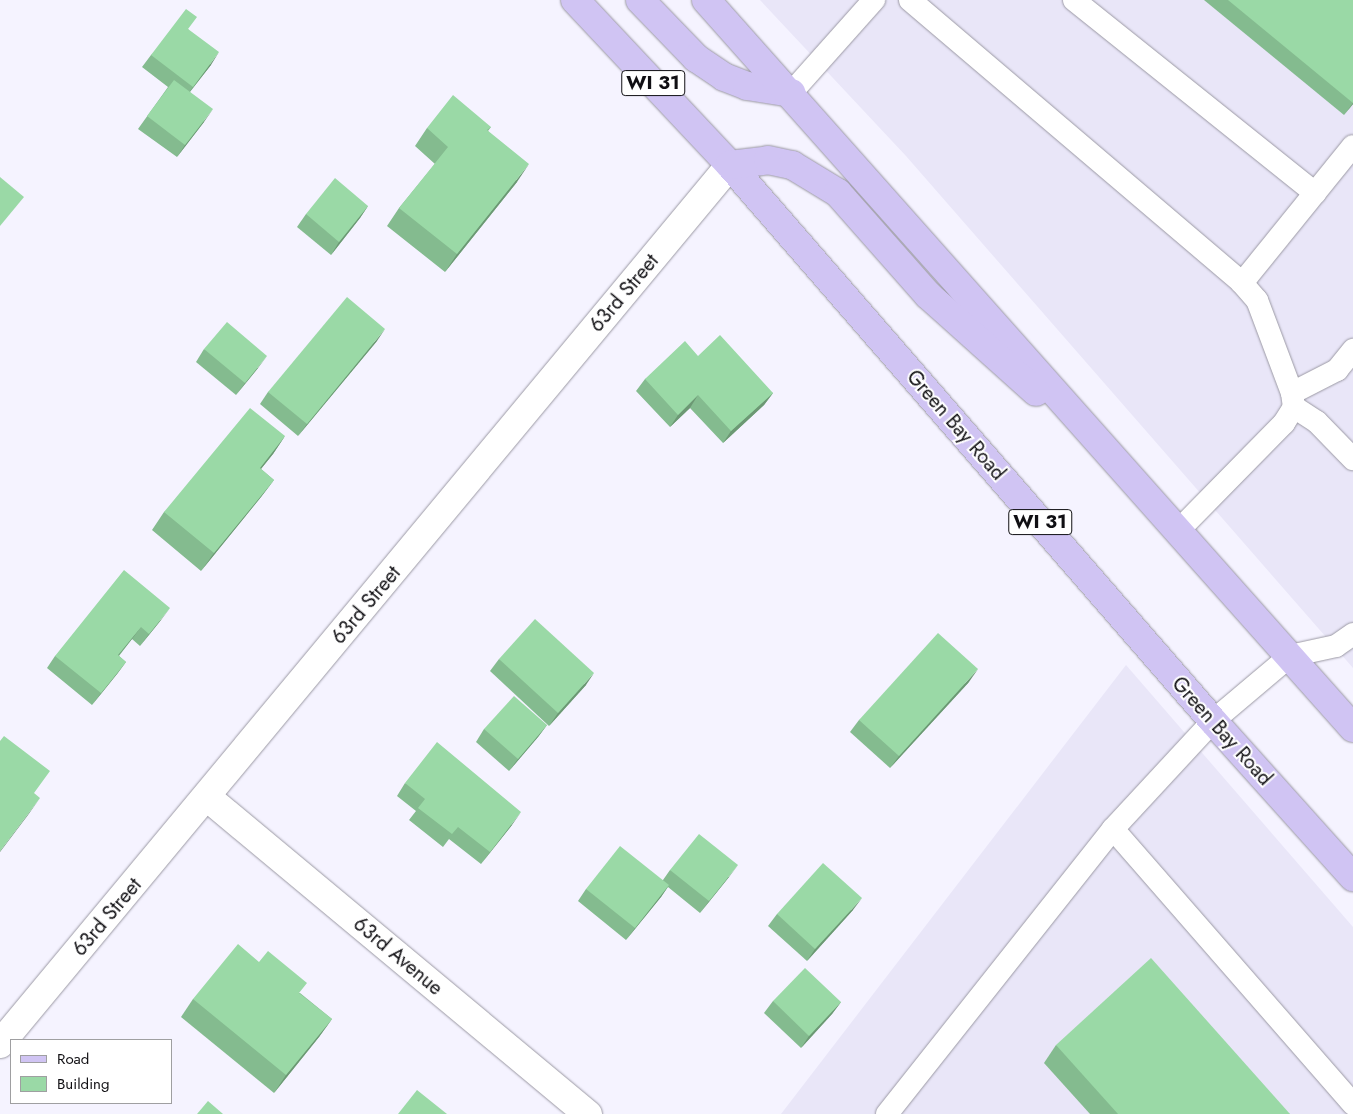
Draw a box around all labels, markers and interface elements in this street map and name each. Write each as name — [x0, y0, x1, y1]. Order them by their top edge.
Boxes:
road number: WI 31 — [620, 66, 686, 100]
street label: 63rd Street — [584, 249, 664, 337]
street label: Green Bay Road — [902, 365, 1010, 485]
road number: WI 31 — [1008, 506, 1072, 538]
street label: 63rd Street — [326, 561, 406, 649]
street label: Green Bay Road — [1167, 672, 1277, 790]
street label: 63rd Street — [67, 873, 147, 961]
street label: 63rd Avenue — [349, 912, 447, 1000]
legend — [10, 1039, 172, 1104]
text: Road — [57, 1048, 89, 1070]
text: Building — [57, 1073, 109, 1095]

